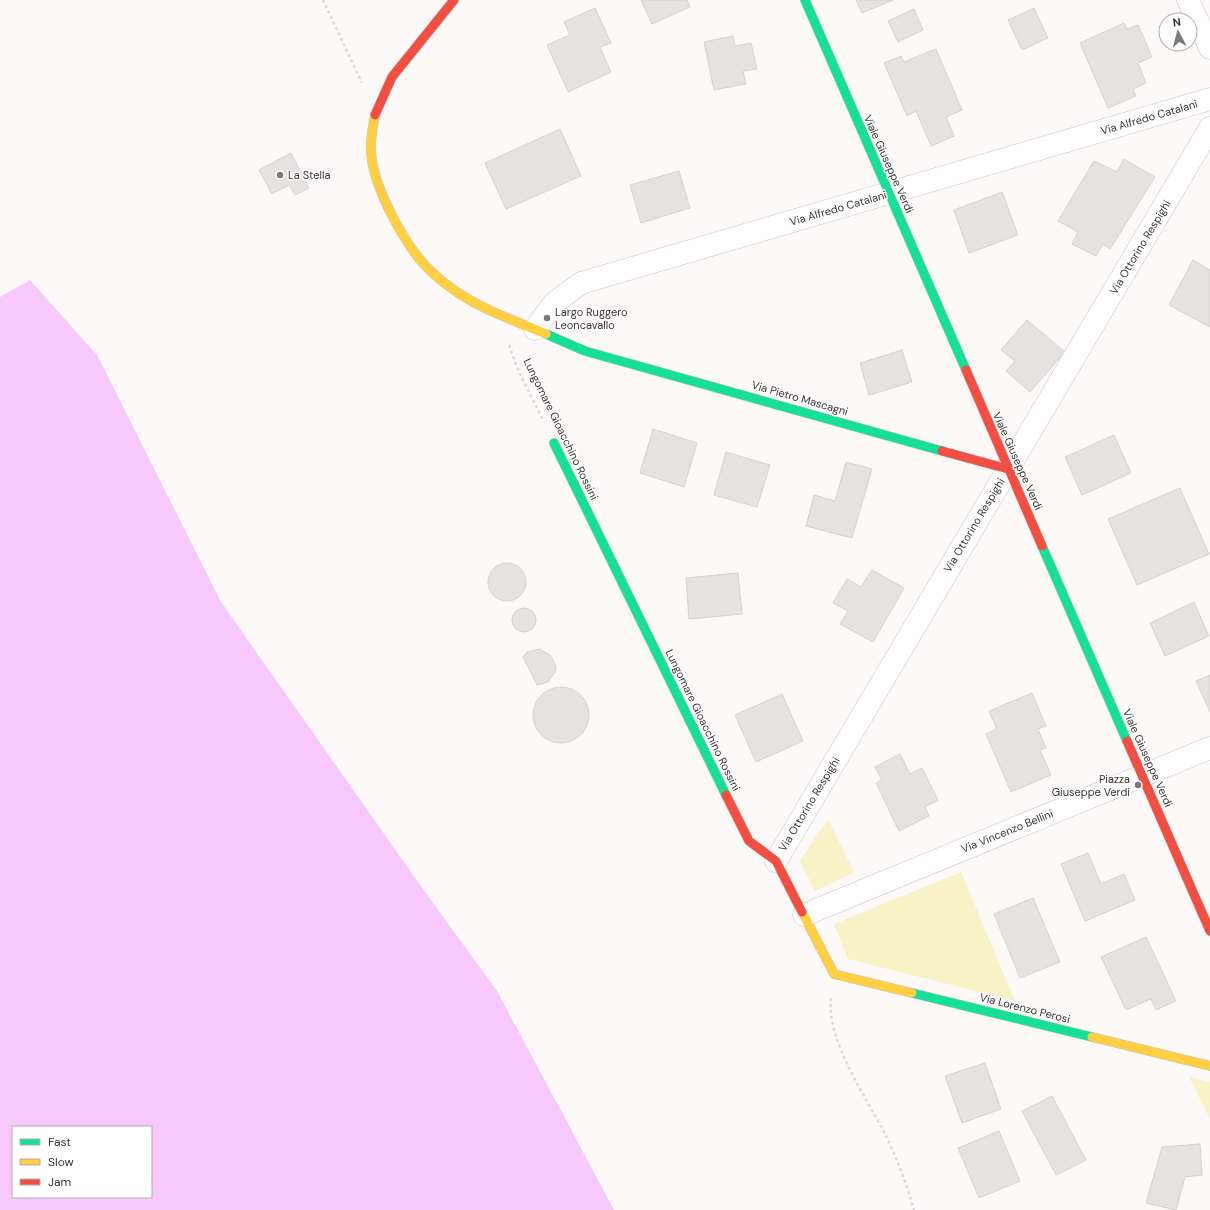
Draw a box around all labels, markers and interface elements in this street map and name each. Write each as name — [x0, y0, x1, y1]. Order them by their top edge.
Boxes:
north arrow — [1158, 12, 1198, 52]
text: N — [1172, 15, 1182, 30]
street label: Via Alfredo Catalani — [1099, 96, 1199, 138]
street label: Viale Giuseppe Verdi — [861, 113, 917, 215]
place label: La Stella — [288, 168, 330, 182]
marker: La Stella — [275, 170, 285, 180]
street label: Via Alfredo Catalani — [788, 187, 888, 229]
street label: Via Ottorino Respighi — [1106, 197, 1174, 297]
place label: Largo Ruggero Leoncavallo — [555, 305, 628, 332]
marker: Largo Ruggero Leoncavallo — [542, 313, 552, 323]
street label: Lungomare Gioacchino Rossini — [521, 356, 601, 502]
street label: Via Pietro Mascagni — [750, 378, 850, 418]
street label: Viale Giuseppe Verdi — [990, 410, 1046, 512]
street label: Via Ottorino Respighi — [940, 475, 1008, 575]
street label: Lungomare Gioacchino Rossini — [663, 647, 743, 793]
street label: Viale Giuseppe Verdi — [1120, 707, 1176, 809]
street label: Via Ottorino Respighi — [775, 754, 843, 854]
place label: Piazza Giuseppe Verdi — [1052, 772, 1130, 799]
marker: Piazza Giuseppe Verdi — [1133, 780, 1143, 790]
street label: Via Vincenzo Bellini — [959, 806, 1055, 856]
street label: Via Lorenzo Perosi — [978, 990, 1072, 1026]
legend — [12, 1126, 152, 1198]
text: Fast — [48, 1134, 71, 1150]
text: Slow — [48, 1154, 74, 1170]
text: Jam — [48, 1174, 71, 1190]

